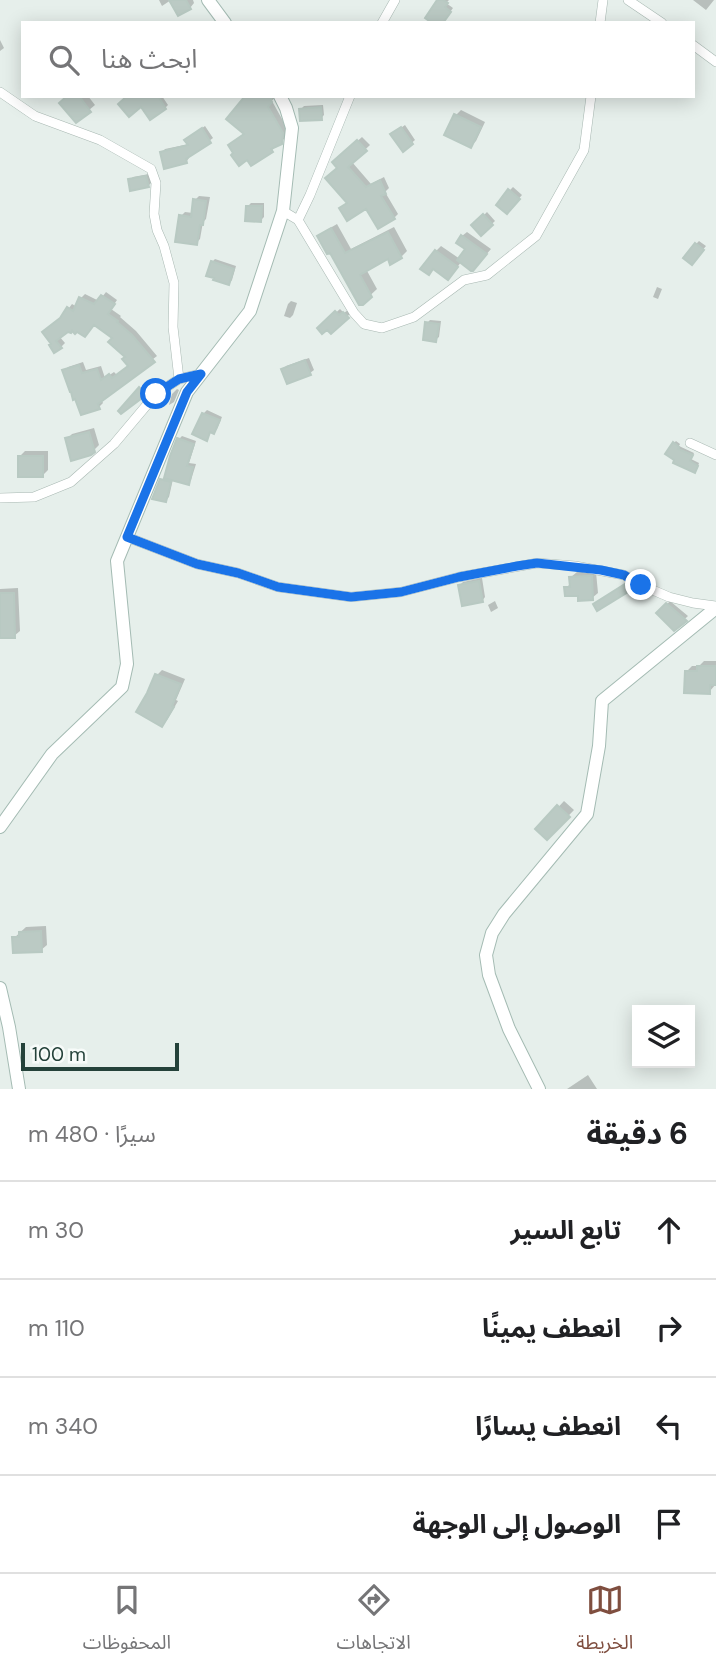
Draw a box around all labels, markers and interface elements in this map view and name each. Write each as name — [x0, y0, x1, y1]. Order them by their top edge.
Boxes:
search box — [21, 21, 695, 98]
icon: search — [45, 41, 83, 79]
text: ابحث هنا — [101, 42, 198, 76]
route start — [140, 378, 171, 409]
route end — [625, 569, 656, 600]
map controls — [632, 1005, 695, 1068]
button: layers — [632, 1005, 695, 1068]
scale bar — [21, 1040, 178, 1072]
text: 100 m — [32, 1042, 86, 1067]
text: 6 دقيقة — [586, 1114, 688, 1153]
text: سيرًا · 480 m — [28, 1119, 156, 1149]
icon: ahead — [650, 1211, 688, 1249]
text: تابع السير — [511, 1213, 621, 1247]
text: 30 m — [28, 1215, 84, 1245]
icon: right — [650, 1309, 688, 1347]
text: انعطف يمينًا — [482, 1311, 621, 1345]
text: 110 m — [28, 1313, 85, 1343]
icon: left — [650, 1407, 688, 1445]
text: انعطف يسارًا — [475, 1409, 621, 1443]
text: 340 m — [28, 1411, 98, 1441]
icon: arrive — [650, 1505, 688, 1543]
text: الوصول إلى الوجهة — [412, 1507, 621, 1541]
tab: المحفوظات — [83, 1581, 171, 1663]
tab: الاتجاهات — [337, 1581, 411, 1663]
tab: الخريطة — [576, 1581, 633, 1663]

